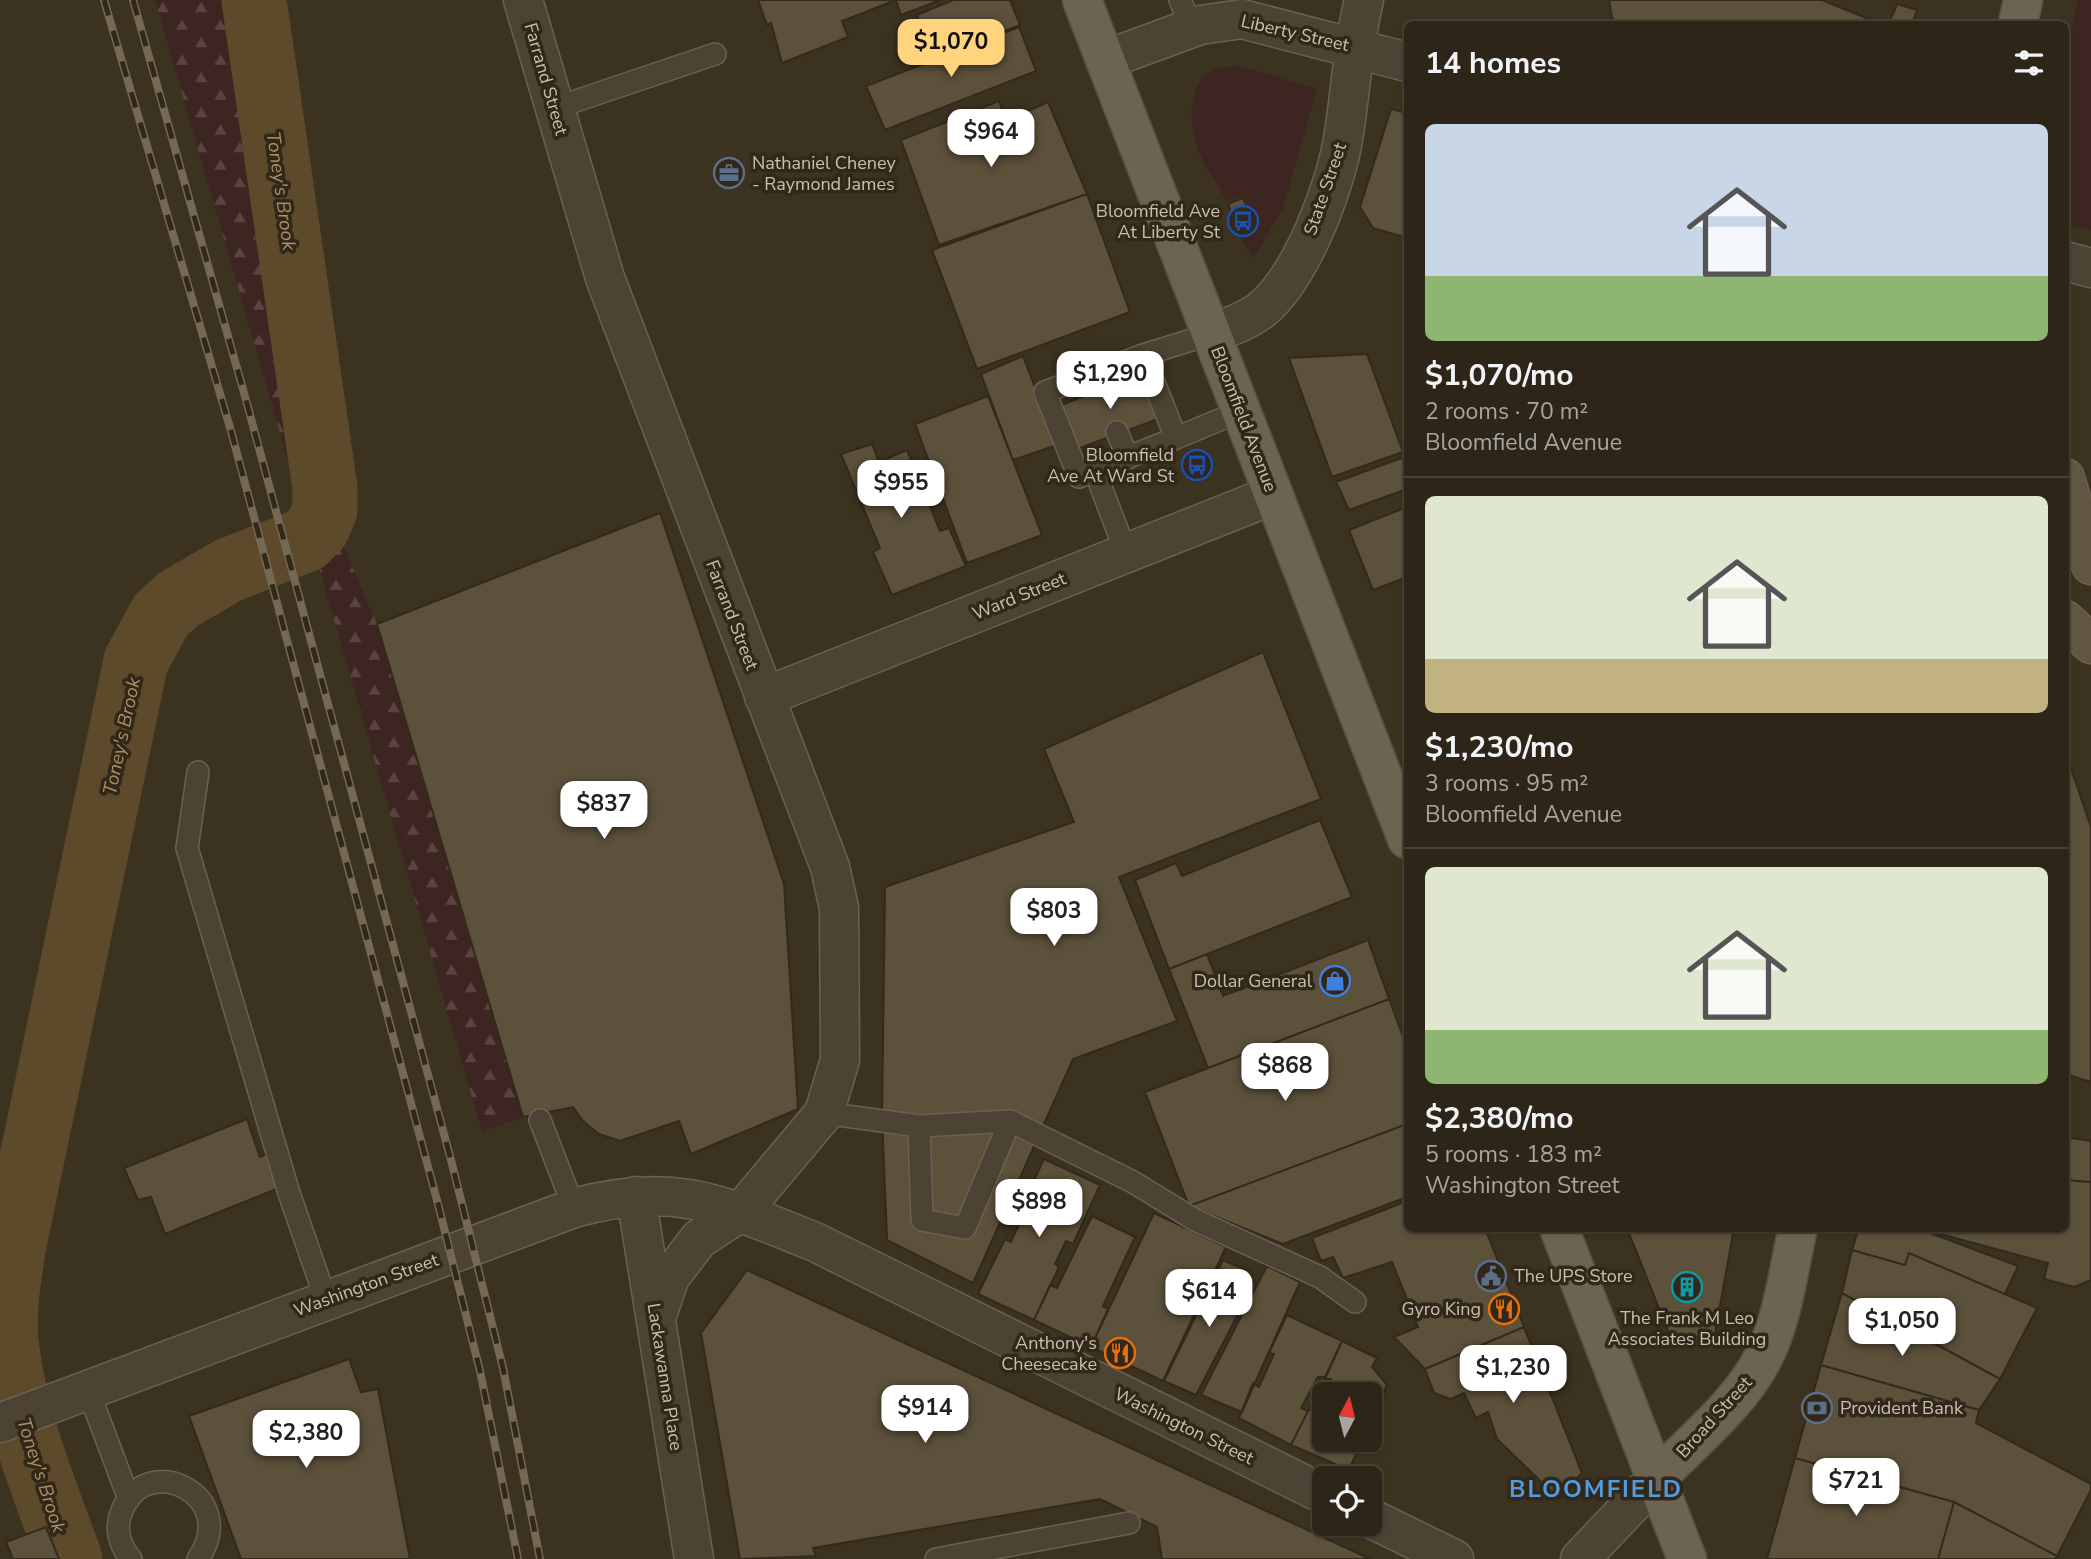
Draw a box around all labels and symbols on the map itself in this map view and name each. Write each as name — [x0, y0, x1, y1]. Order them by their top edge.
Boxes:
street label: Liberty Street — [1239, 9, 1352, 57]
street label: Farrand Street — [518, 20, 574, 139]
pin: $1,070 — [894, 20, 1008, 79]
pin: $964 — [950, 110, 1032, 169]
water label: Toney's Brook — [260, 130, 302, 253]
street label: State Street — [1298, 139, 1352, 238]
place label: Nathaniel Cheney - Raymond James — [752, 151, 896, 196]
office icon: Nathaniel Cheney - Raymond James — [712, 156, 746, 190]
place label: Bloomfield Ave At Liberty St — [1096, 199, 1221, 244]
bus stop icon: Bloomfield Ave At Liberty St — [1226, 204, 1260, 238]
street label: Bloomfield Avenue — [1205, 343, 1283, 495]
pin: $1,290 — [1053, 352, 1167, 411]
place label: Bloomfield Ave At Ward St — [1047, 443, 1175, 488]
bus stop icon: Bloomfield Ave At Ward St — [1180, 448, 1214, 482]
pin: $955 — [860, 461, 942, 520]
street label: Farrand Street — [700, 557, 764, 674]
street label: Ward Street — [969, 566, 1070, 626]
water label: Toney's Brook — [97, 675, 147, 797]
pin: $837 — [563, 782, 645, 841]
pin: $803 — [1013, 888, 1095, 948]
shop icon: Dollar General — [1318, 964, 1352, 998]
place label: Dollar General — [1194, 969, 1313, 993]
pin: $868 — [1244, 1044, 1326, 1103]
pin: $898 — [998, 1180, 1080, 1239]
street label: Washington Street — [290, 1247, 442, 1322]
public building icon: The UPS Store — [1474, 1259, 1508, 1293]
place label: The UPS Store — [1514, 1264, 1633, 1288]
pin: $614 — [1168, 1270, 1250, 1329]
building icon: The Frank M Leo Associates Building — [1670, 1270, 1704, 1304]
restaurant icon: Gyro King — [1487, 1292, 1521, 1326]
place label: Gyro King — [1402, 1297, 1481, 1321]
pin: $1,050 — [1845, 1298, 1959, 1358]
street label: Lackawanna Place — [641, 1301, 689, 1453]
place label: The Frank M Leo Associates Building — [1608, 1306, 1766, 1351]
place label: Anthony's Cheesecake — [1001, 1331, 1097, 1376]
restaurant icon: Anthony's Cheesecake — [1103, 1336, 1137, 1370]
pin: $1,230 — [1456, 1346, 1570, 1405]
street label: Broad Street — [1671, 1370, 1758, 1463]
street label: Washington Street — [1110, 1382, 1258, 1470]
north arrow — [1312, 1382, 1382, 1452]
pin: $914 — [884, 1386, 966, 1445]
bank icon: Provident Bank — [1800, 1391, 1834, 1425]
place label: Provident Bank — [1840, 1396, 1964, 1420]
pin: $2,380 — [249, 1410, 363, 1470]
water label: Toney's Brook — [10, 1414, 72, 1537]
pin: $721 — [1815, 1458, 1897, 1518]
district label: BLOOMFIELD — [1509, 1473, 1683, 1505]

